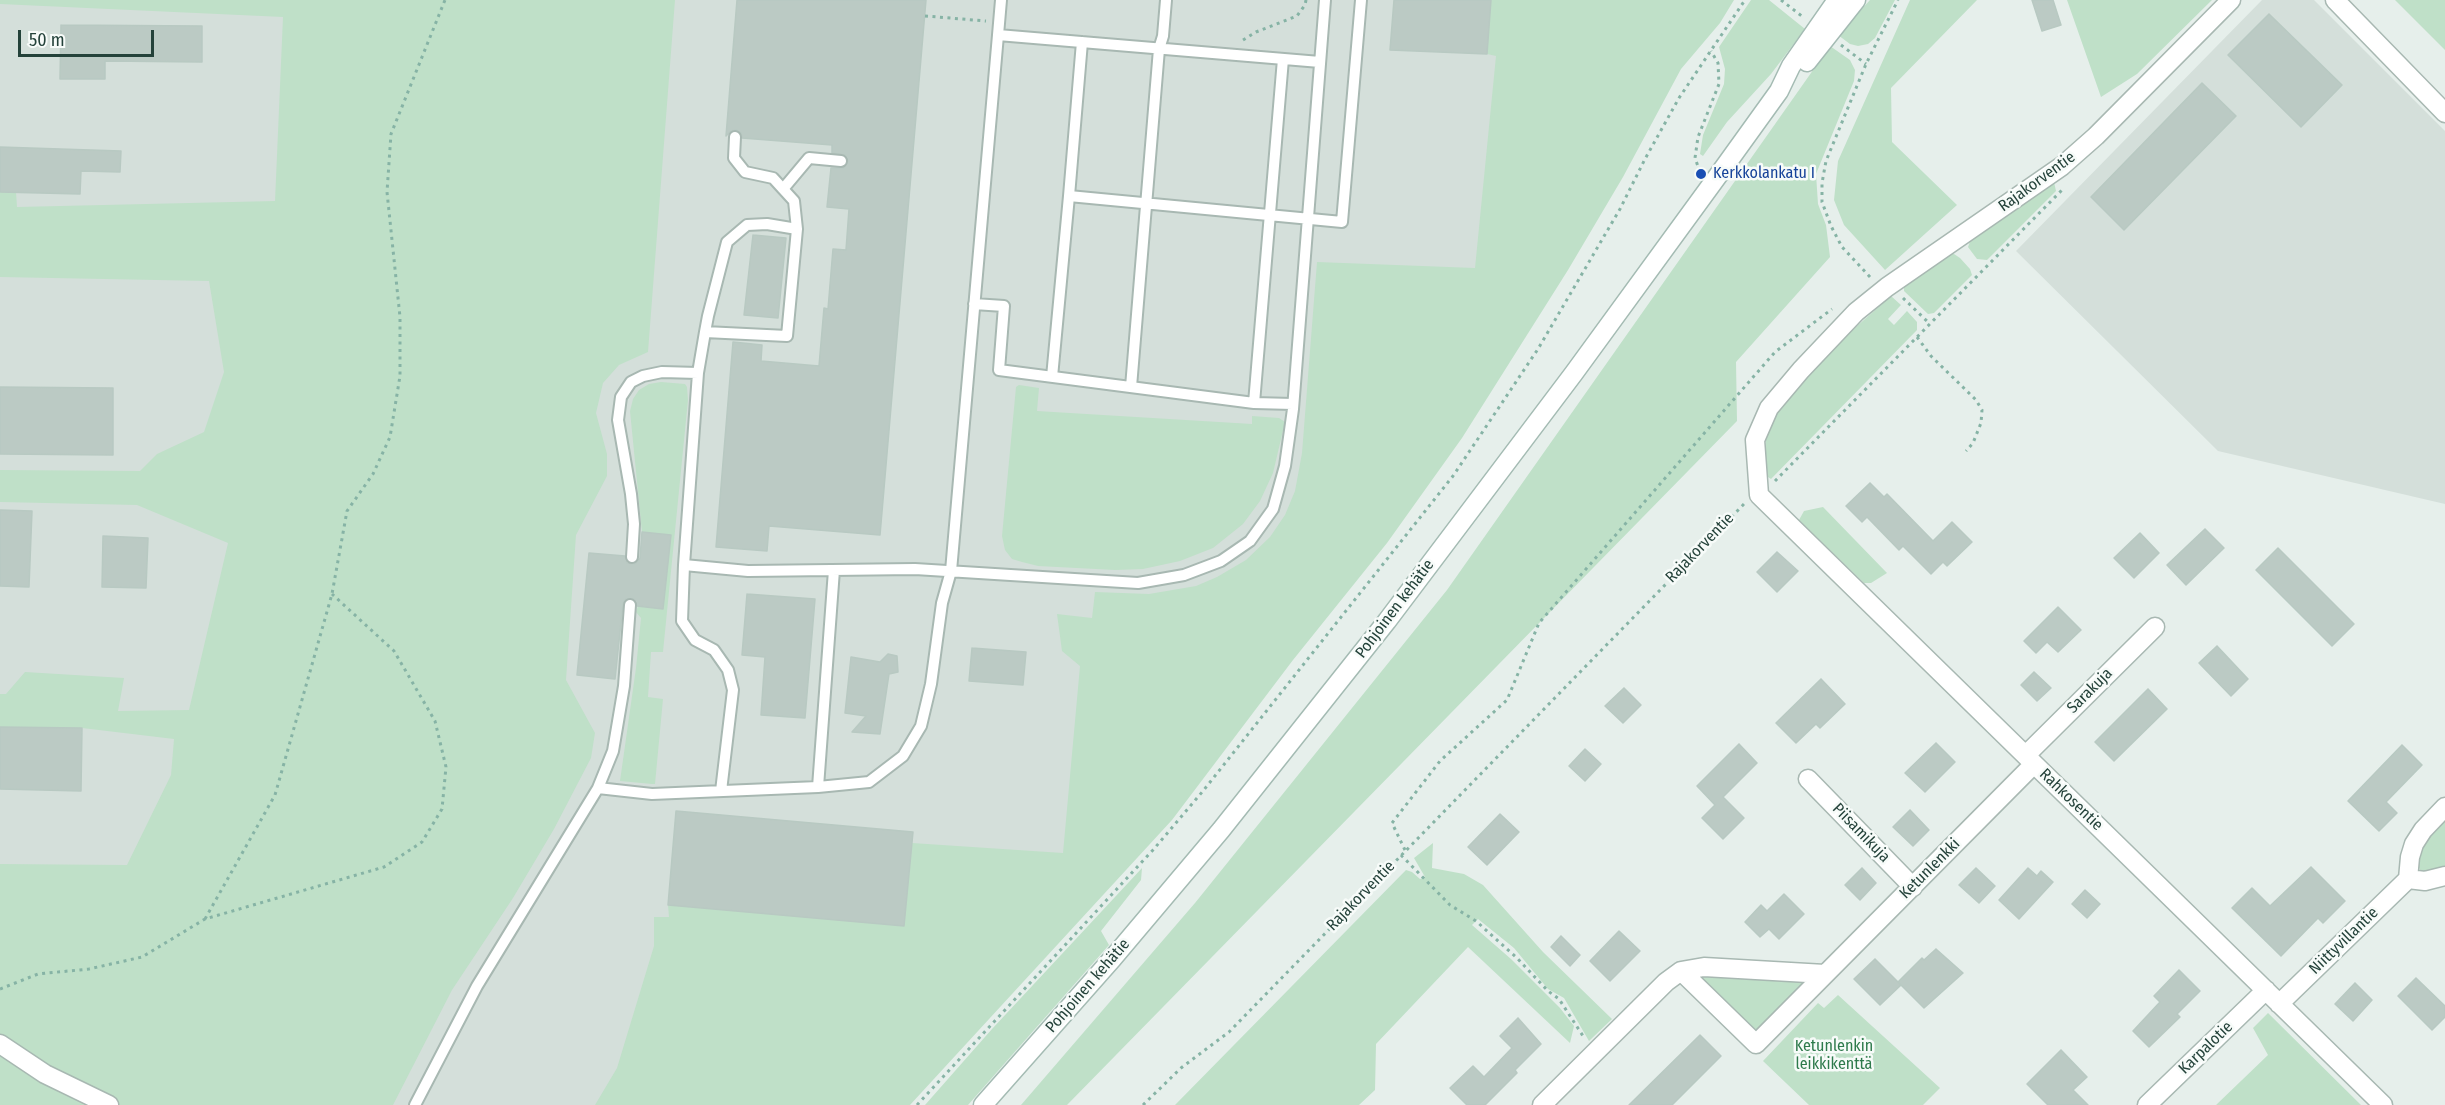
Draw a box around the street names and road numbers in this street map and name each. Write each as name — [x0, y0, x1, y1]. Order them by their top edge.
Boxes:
street label: Rajakorventie — [1995, 148, 2079, 216]
street label: Rajakorventie — [1662, 509, 1738, 587]
street label: Pohjoinen kehätie — [1352, 556, 1438, 662]
street label: Sarakuja — [2063, 664, 2117, 718]
street label: Rahkosentie — [2035, 765, 2107, 835]
street label: Piisamikuja — [1828, 799, 1894, 867]
street label: Ketunlenkki — [1896, 835, 1964, 903]
street label: Rajakorventie — [1323, 857, 1399, 935]
street label: Niittyvillantie — [2306, 903, 2382, 979]
street label: Pohjoinen kehätie — [1042, 935, 1134, 1037]
street label: Karpalotie — [2175, 1018, 2237, 1078]

